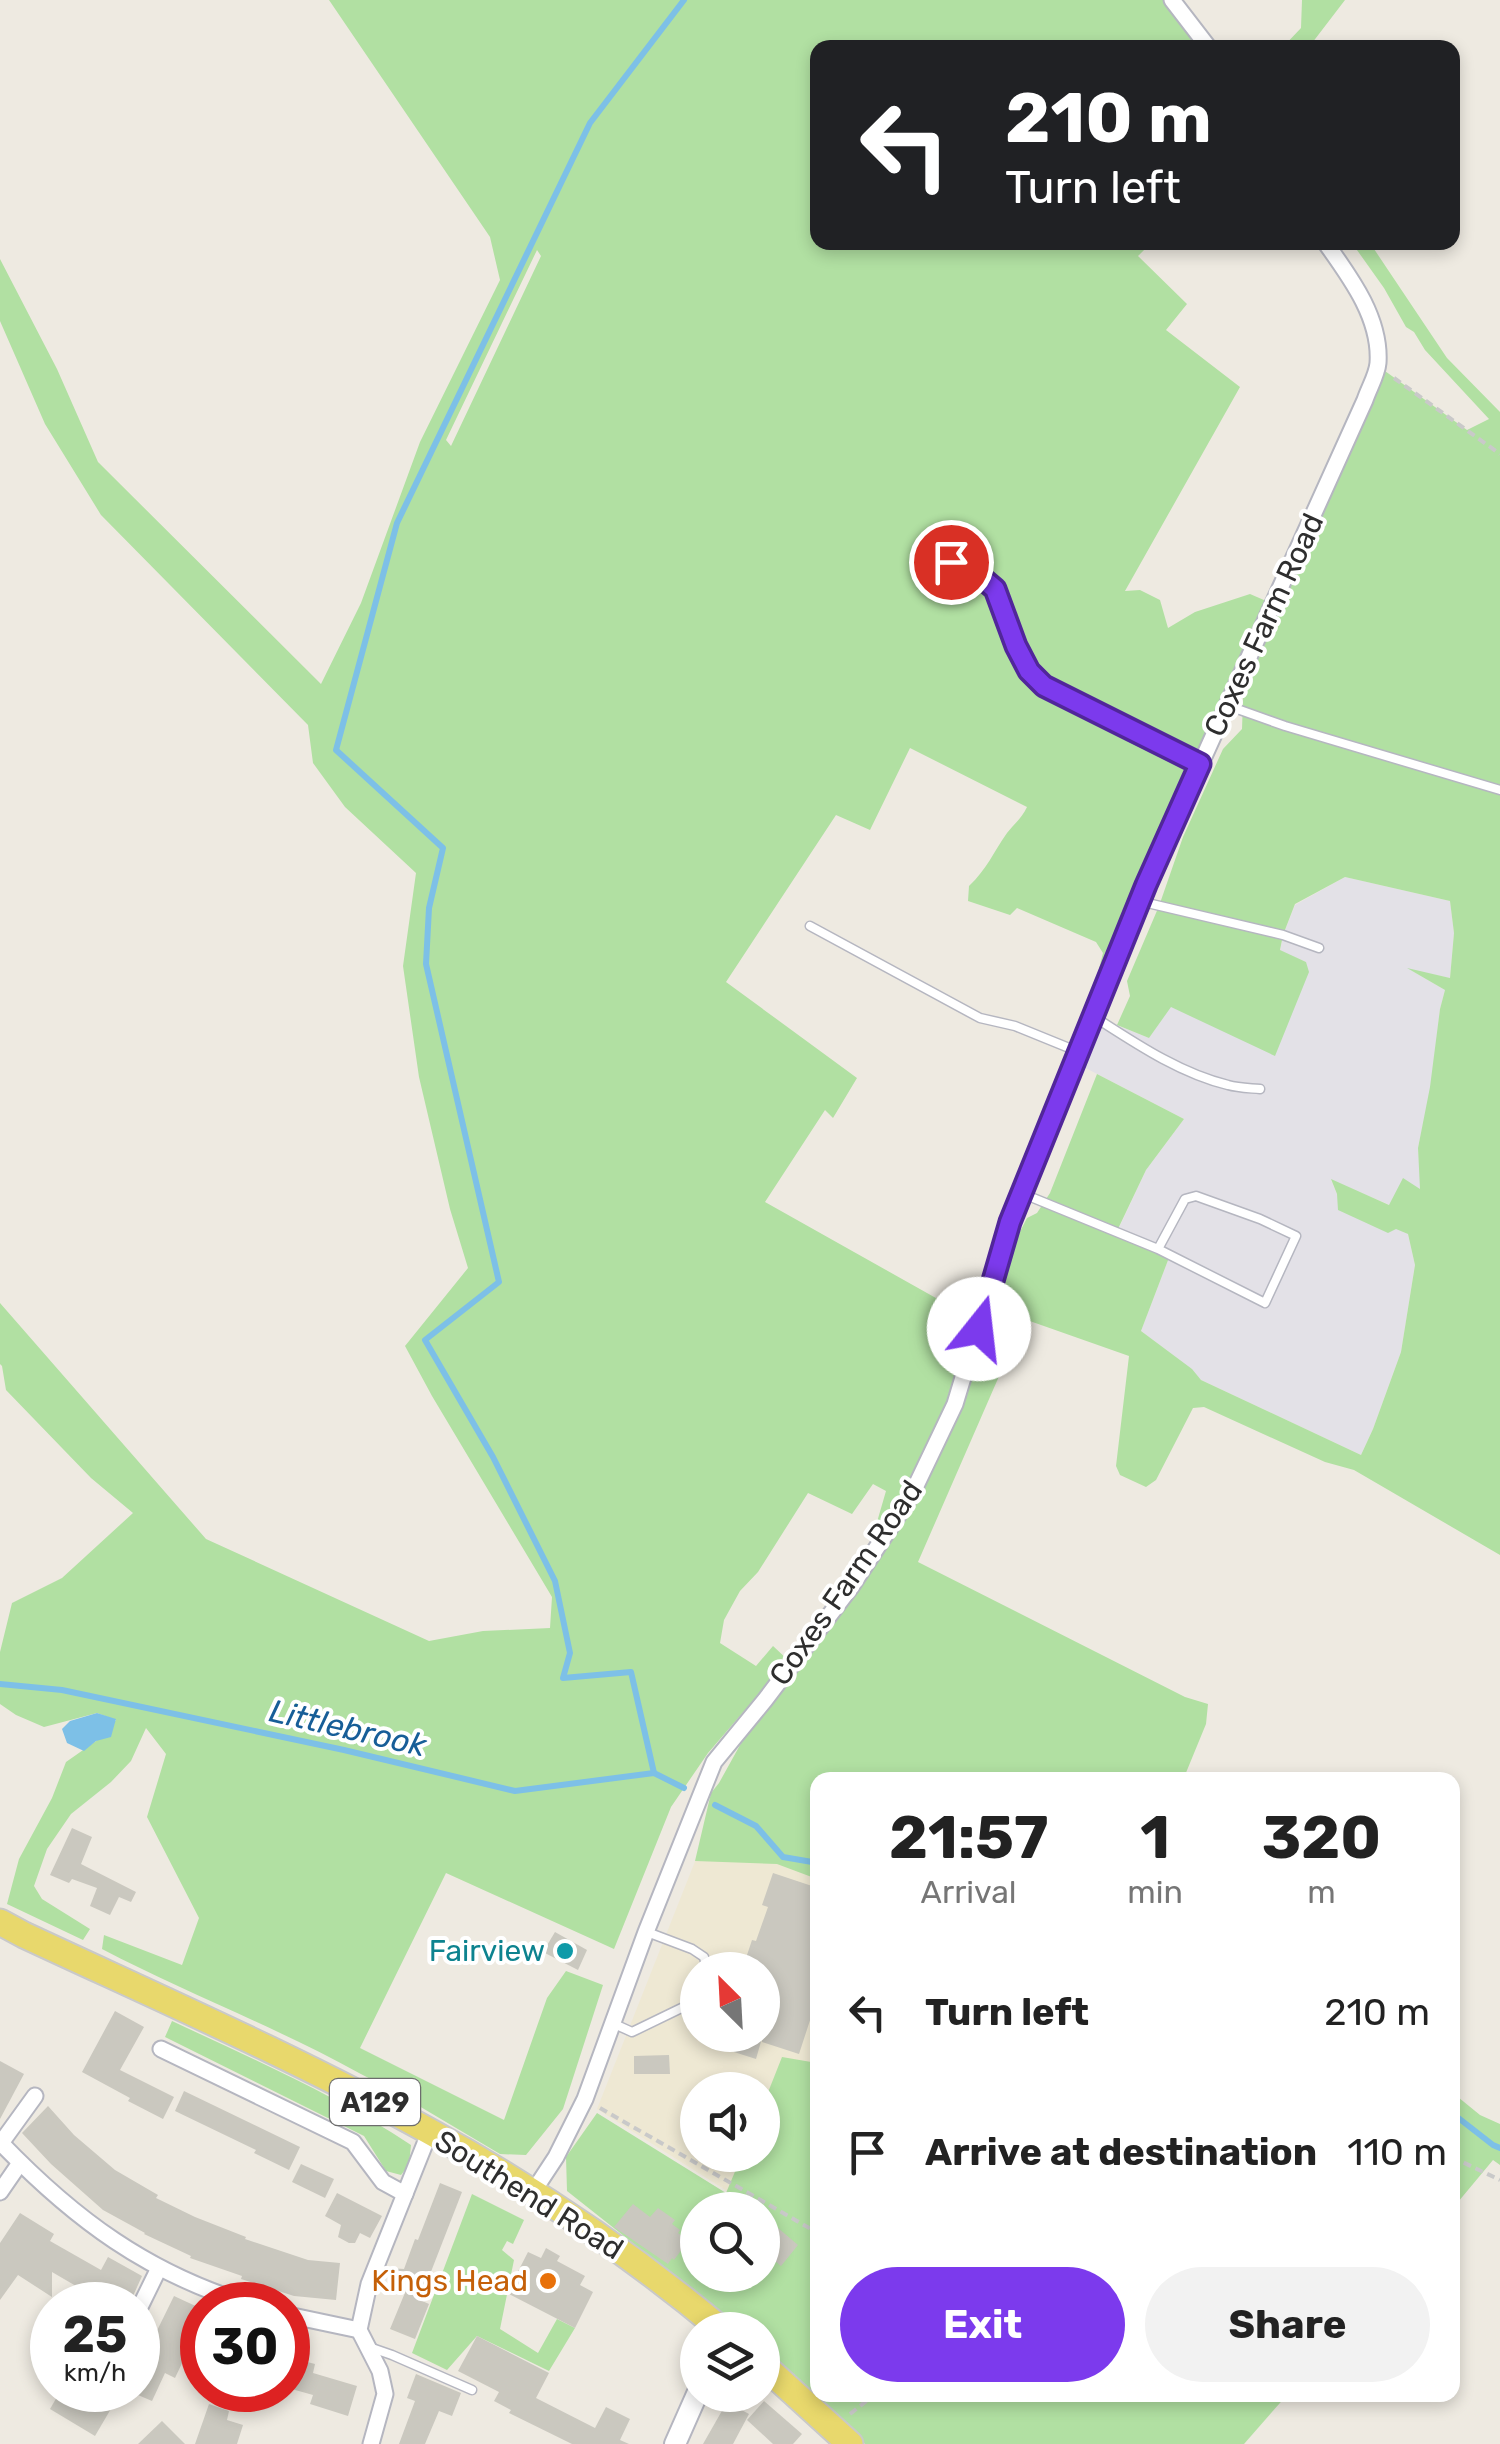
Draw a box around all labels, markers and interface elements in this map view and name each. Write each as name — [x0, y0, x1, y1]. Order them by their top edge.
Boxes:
text: 210 m — [1005, 77, 1212, 160]
icon: left — [840, 80, 970, 210]
text: Turn left — [1005, 161, 1181, 214]
street label: Coxes Farm Road — [1197, 508, 1331, 742]
pin — [909, 520, 994, 605]
icon: arrive — [924, 535, 979, 590]
position arrow — [927, 1277, 1031, 1381]
street label: Coxes Farm Road — [762, 1474, 930, 1692]
water label: Littlebrook — [266, 1691, 431, 1765]
text: 21:57 — [889, 1802, 1048, 1873]
text: 1 — [1140, 1802, 1170, 1873]
text: 320 — [1262, 1802, 1381, 1873]
text: Arrival — [921, 1873, 1017, 1911]
text: min — [1127, 1873, 1183, 1911]
text: m — [1307, 1873, 1336, 1911]
place label: Fairview — [429, 1933, 545, 1969]
marker: Fairview — [554, 1940, 576, 1962]
north arrow — [680, 1952, 780, 2052]
map controls — [680, 1952, 780, 2412]
icon: left — [840, 1985, 895, 2040]
text: Turn left — [925, 1989, 1089, 2035]
text: 210 m — [1324, 1989, 1430, 2035]
button: sound — [680, 2072, 780, 2172]
road number: A129 — [330, 2079, 420, 2125]
street label: Southend Road — [428, 2123, 630, 2267]
icon: arrive — [840, 2125, 895, 2180]
text: Arrive at destination — [925, 2129, 1317, 2175]
text: 110 m — [1347, 2129, 1447, 2175]
button: search — [680, 2192, 780, 2292]
place label: Kings Head — [371, 2263, 528, 2299]
button: Exit — [840, 2267, 1125, 2382]
button: Share — [1145, 2267, 1430, 2382]
marker: Kings Head — [537, 2270, 559, 2292]
speed limit sign: 30 — [180, 2282, 310, 2412]
text: 25 — [63, 2305, 127, 2365]
button: layers — [680, 2312, 780, 2412]
text: km/h — [64, 2358, 126, 2387]

